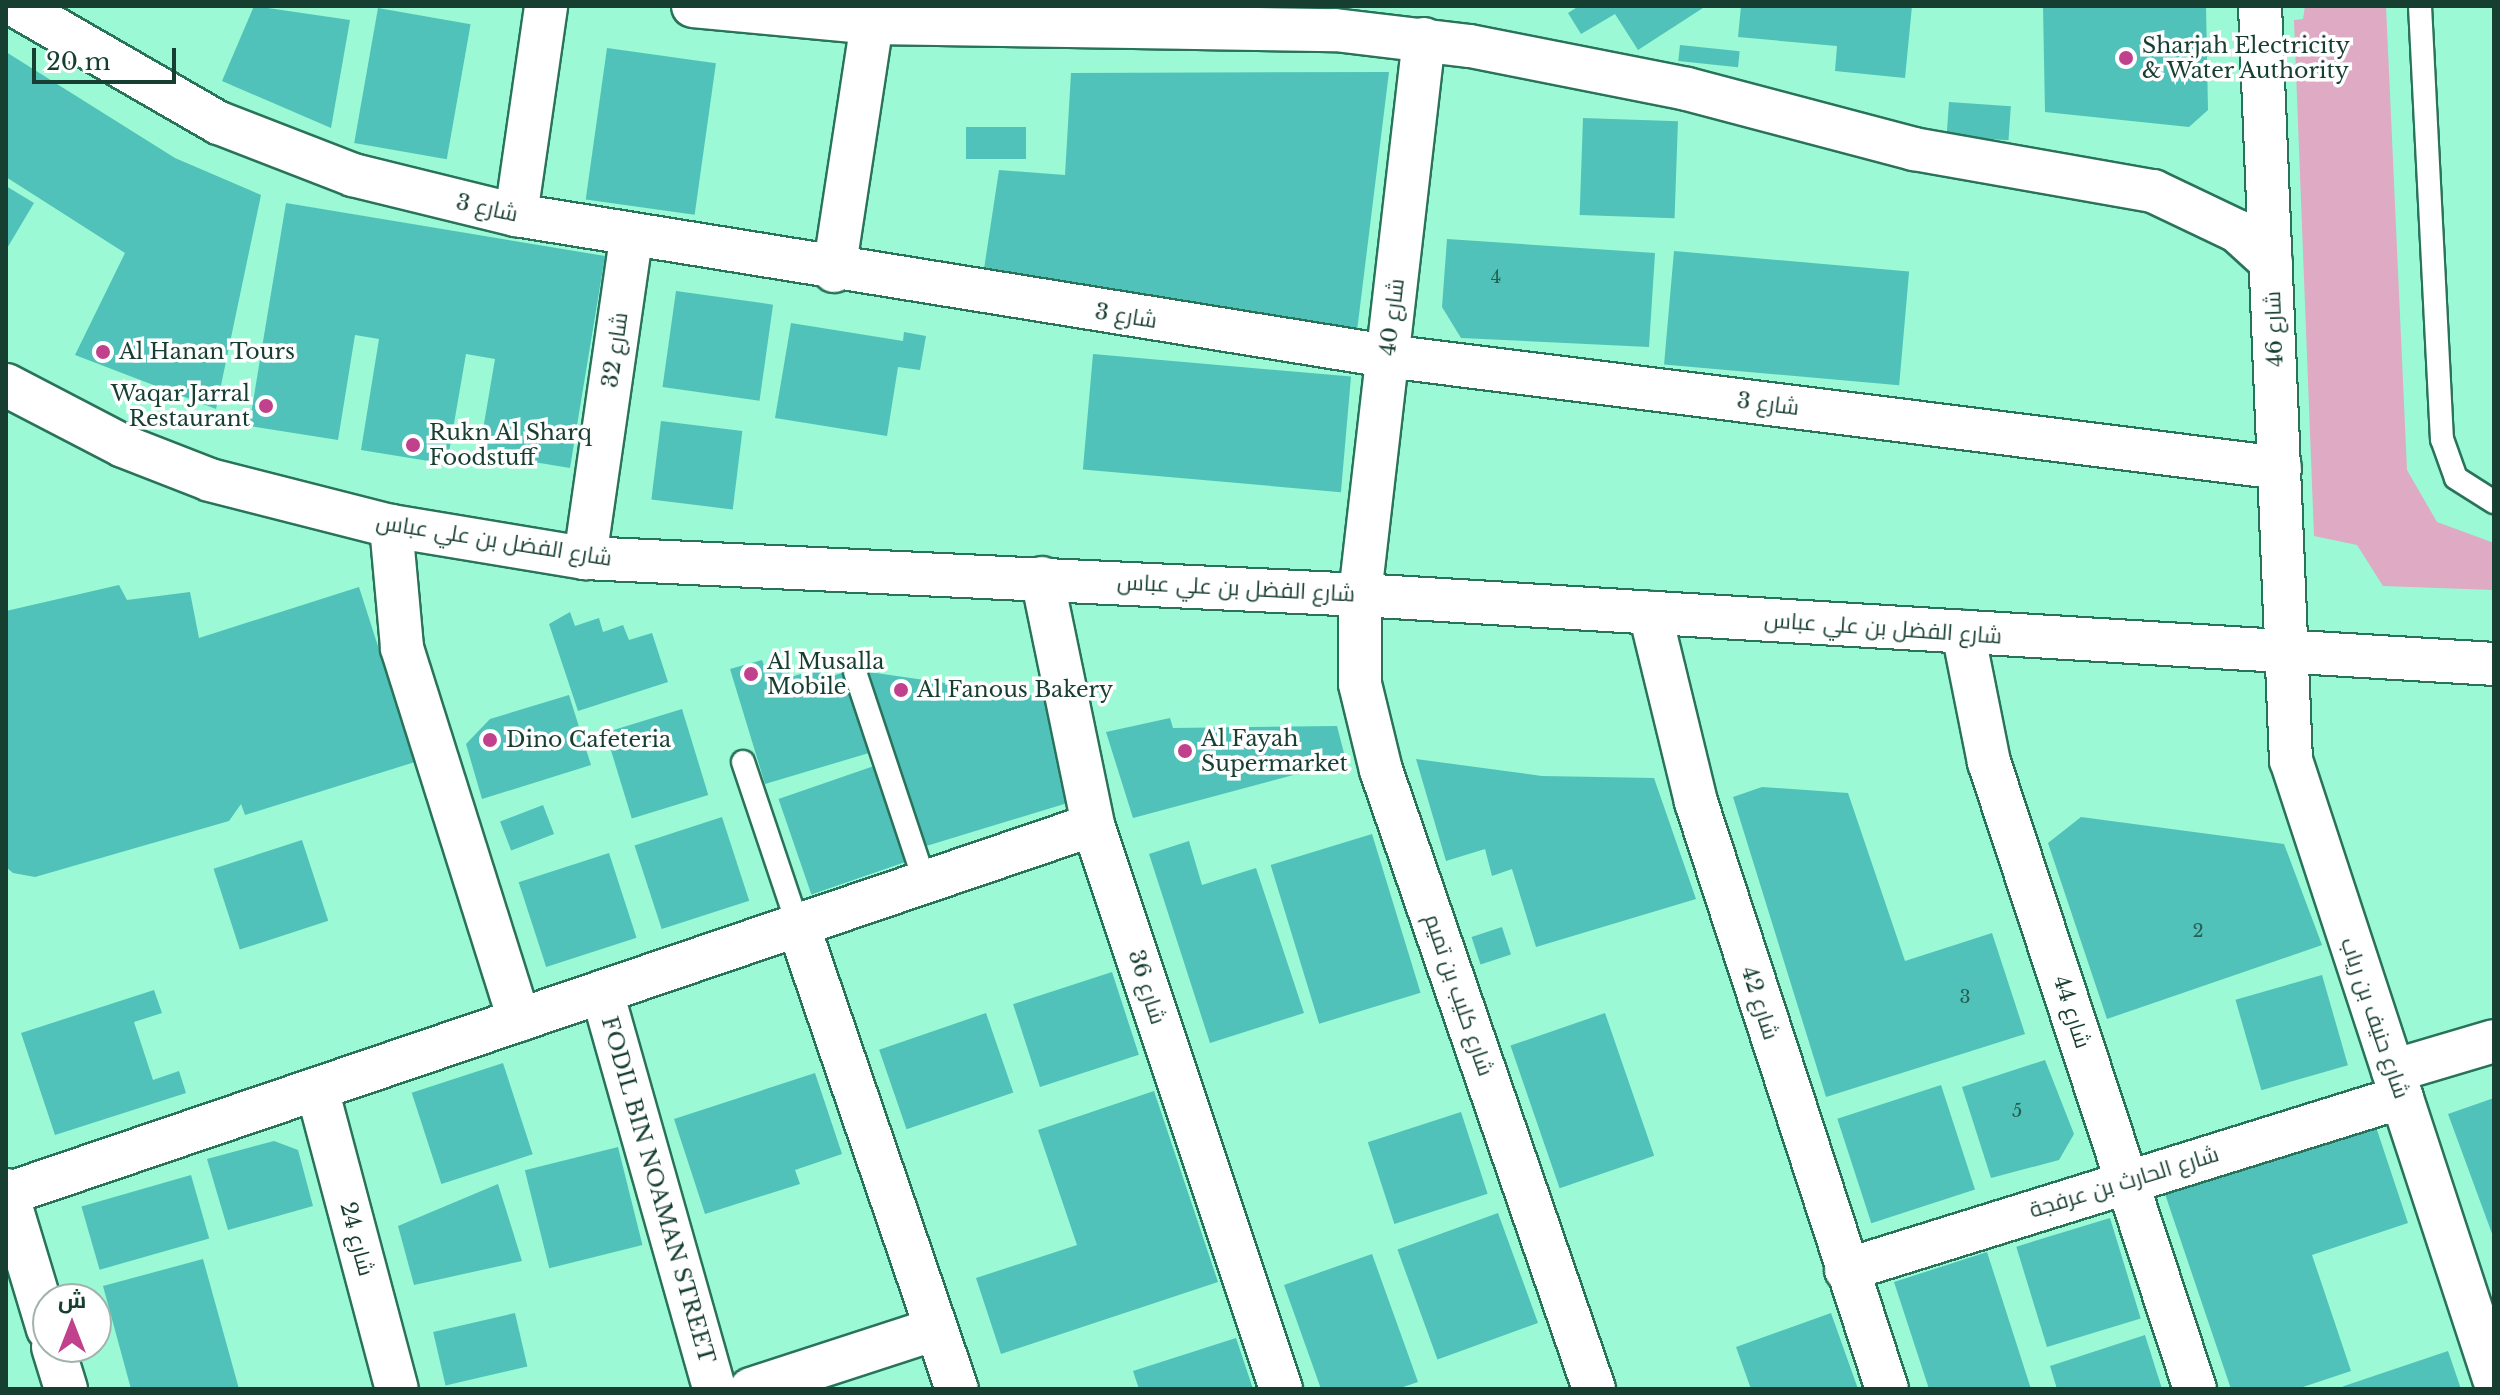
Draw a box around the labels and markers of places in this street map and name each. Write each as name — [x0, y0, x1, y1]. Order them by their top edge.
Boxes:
place label: Sharjah Electricity & Water Authority — [2142, 32, 2351, 84]
marker: Sharjah Electricity & Water Authority — [2117, 49, 2135, 67]
place label: Al Hanan Tours — [119, 339, 296, 365]
marker: Al Hanan Tours — [94, 343, 112, 361]
place label: Waqar Jarral Restaurant — [110, 380, 250, 432]
marker: Waqar Jarral Restaurant — [257, 397, 275, 415]
place label: Rukn Al Sharq Foodstuff — [429, 419, 593, 470]
marker: Rukn Al Sharq Foodstuff — [404, 436, 422, 454]
place label: Al Musalla Mobile — [767, 648, 884, 700]
marker: Al Musalla Mobile — [742, 665, 760, 683]
place label: Al Fanous Bakery — [917, 677, 1113, 703]
marker: Al Fanous Bakery — [892, 681, 910, 699]
place label: Al Fayah Supermarket — [1201, 725, 1348, 776]
place label: Dino Cafeteria — [506, 727, 671, 753]
marker: Dino Cafeteria — [481, 731, 499, 749]
marker: Al Fayah Supermarket — [1176, 742, 1194, 760]

